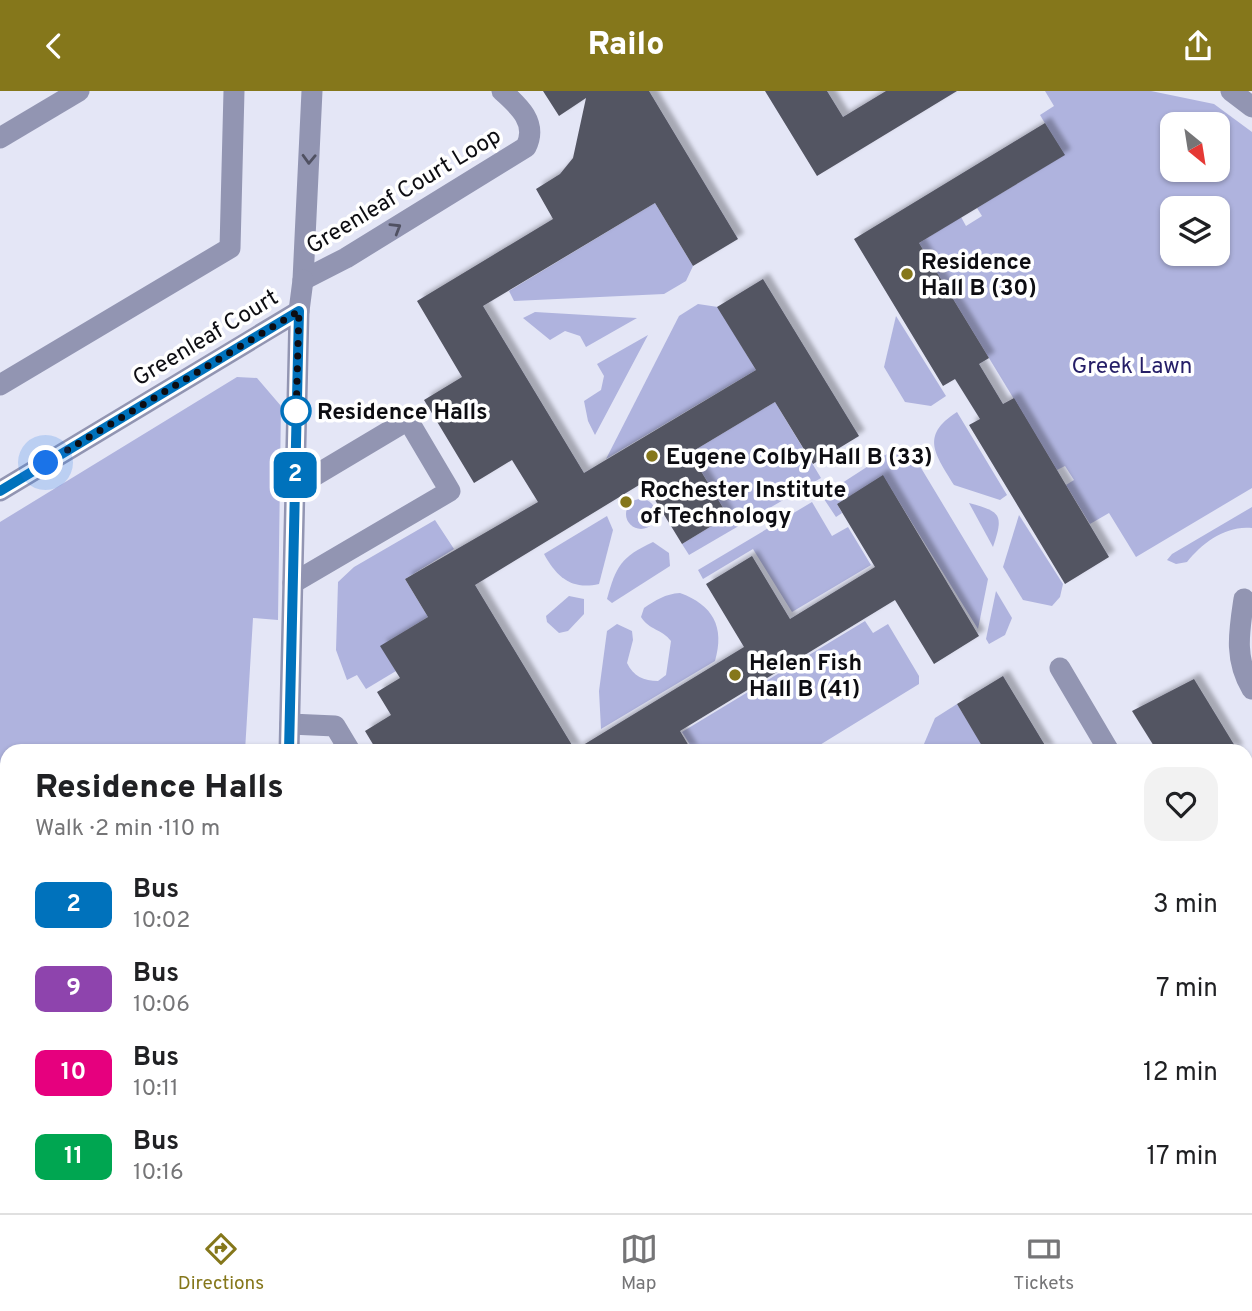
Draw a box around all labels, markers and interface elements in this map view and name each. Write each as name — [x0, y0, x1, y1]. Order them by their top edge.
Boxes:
text: Railo — [588, 26, 664, 66]
icon: back — [35, 27, 73, 65]
icon: share — [1179, 27, 1217, 65]
north arrow — [1160, 112, 1230, 182]
map controls — [1160, 112, 1230, 266]
street label: Greenleaf Court Loop — [302, 123, 507, 262]
one-way arrow — [302, 154, 317, 165]
button: layers — [1160, 196, 1230, 266]
one-way arrow — [389, 223, 402, 236]
place label: Residence Hall B (30) — [921, 249, 1037, 304]
marker: Residence Hall B (30) — [899, 266, 915, 282]
street label: Greenleaf Court — [128, 284, 284, 394]
park label: Greek Lawn — [1071, 353, 1193, 382]
marker: Residence Halls — [281, 396, 311, 426]
place label: Residence Halls — [317, 399, 488, 428]
place label: Eugene Colby Hall B (33) — [666, 444, 933, 473]
your location — [28, 445, 63, 480]
marker: Eugene Colby Hall B (33) — [644, 448, 660, 464]
line badge: 2 — [272, 452, 318, 498]
text: 2 — [288, 460, 302, 490]
place label: Rochester Institute of Technology — [640, 477, 846, 532]
marker: Rochester Institute of Technology — [618, 494, 634, 510]
place label: Helen Fish Hall B (41) — [749, 650, 862, 705]
marker: Helen Fish Hall B (41) — [727, 667, 743, 683]
button: heart — [1144, 767, 1218, 841]
text: Residence Halls — [35, 768, 284, 810]
text: Walk · 2 min · 110 m — [35, 815, 220, 844]
text: Bus — [133, 874, 179, 907]
text: 3 min — [1153, 889, 1218, 922]
text: 2 — [66, 890, 81, 920]
text: 10:02 — [133, 907, 190, 936]
text: Bus — [133, 958, 179, 991]
text: 7 min — [1156, 973, 1218, 1006]
text: 9 — [66, 974, 81, 1004]
text: 10:06 — [133, 991, 190, 1020]
text: Bus — [133, 1042, 179, 1075]
text: 12 min — [1143, 1057, 1218, 1090]
text: 10 — [61, 1058, 86, 1088]
text: 10:11 — [133, 1075, 179, 1104]
text: Bus — [133, 1126, 179, 1159]
text: 17 min — [1146, 1141, 1218, 1174]
text: 11 — [64, 1142, 83, 1172]
text: 10:16 — [133, 1159, 184, 1188]
tab: Directions — [178, 1230, 264, 1296]
tab: Map — [620, 1230, 658, 1296]
tab: Tickets — [1013, 1230, 1074, 1296]

